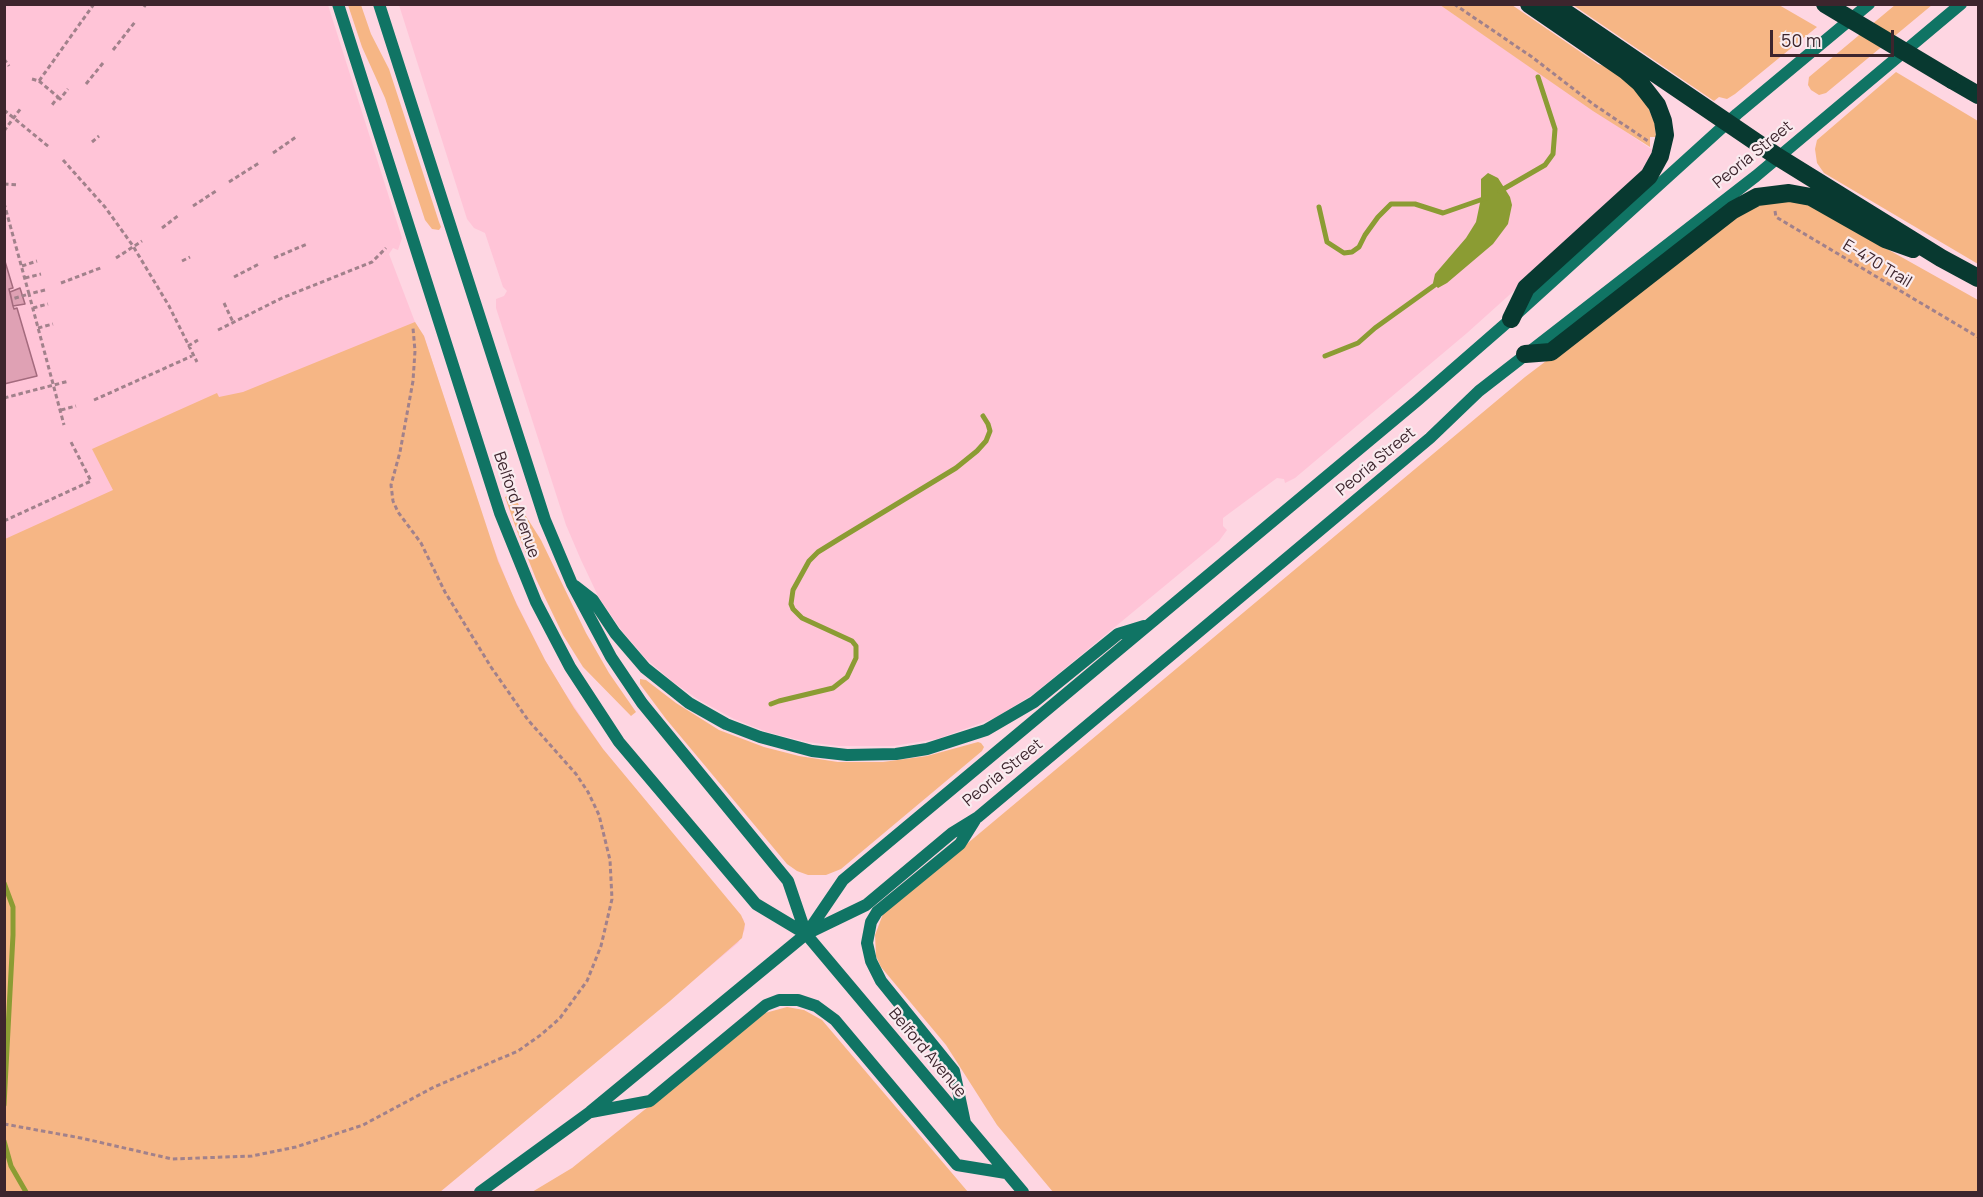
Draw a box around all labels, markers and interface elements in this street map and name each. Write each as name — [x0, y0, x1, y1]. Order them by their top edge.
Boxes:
scale bar — [1773, 18, 1898, 56]
text: 50 m — [1781, 28, 1821, 52]
street label: Peoria Street — [1709, 117, 1797, 193]
street label: E-470 Trail — [1839, 236, 1915, 292]
street label: Peoria Street — [1333, 423, 1419, 501]
street label: Belford Avenue — [489, 450, 543, 560]
street label: Peoria Street — [959, 735, 1047, 811]
street label: Belford Avenue — [884, 1004, 970, 1102]

